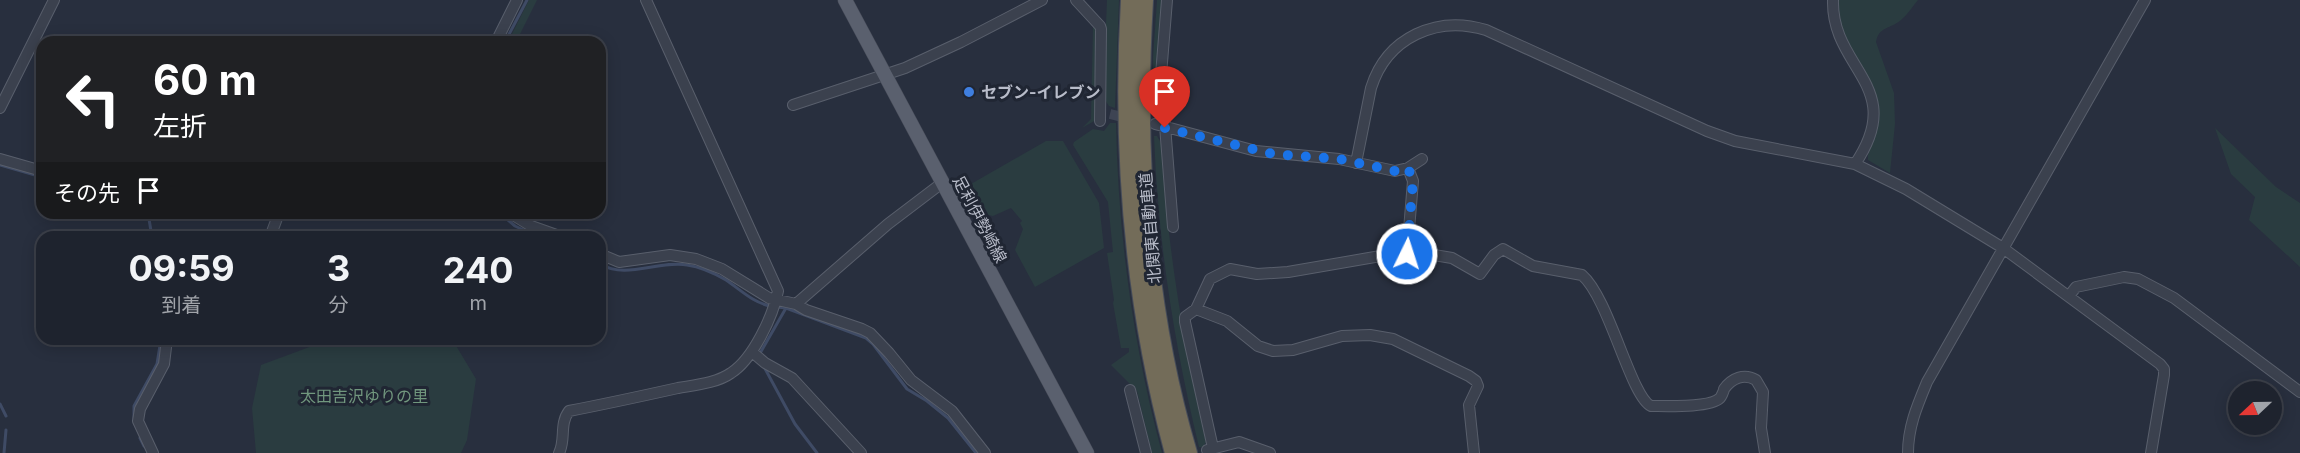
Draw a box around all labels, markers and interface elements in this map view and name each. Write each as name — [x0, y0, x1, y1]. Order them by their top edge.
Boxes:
text: 60 m — [153, 54, 257, 105]
icon: left — [54, 60, 132, 138]
pin — [1139, 66, 1190, 128]
icon: arrive — [1148, 75, 1181, 108]
place label: セブン-イレブン — [981, 82, 1101, 102]
marker: セブン-イレブン — [962, 85, 976, 99]
text: 左折 — [153, 110, 207, 143]
street label: 北関東自動車道 — [1135, 171, 1165, 285]
street label: 足利伊勢崎線 — [949, 172, 1011, 266]
icon: arrive — [132, 174, 165, 207]
text: その先 — [54, 180, 120, 206]
position arrow — [1375, 222, 1439, 286]
text: 09:59 — [128, 246, 235, 290]
text: 3 — [327, 246, 350, 290]
text: 240 — [443, 248, 514, 292]
text: m — [469, 291, 487, 315]
text: 到着 — [162, 293, 202, 317]
text: 分 — [329, 293, 349, 317]
north arrow — [2228, 381, 2282, 435]
map controls — [2228, 381, 2282, 435]
park label: 太田吉沢ゆりの里 — [300, 386, 428, 406]

